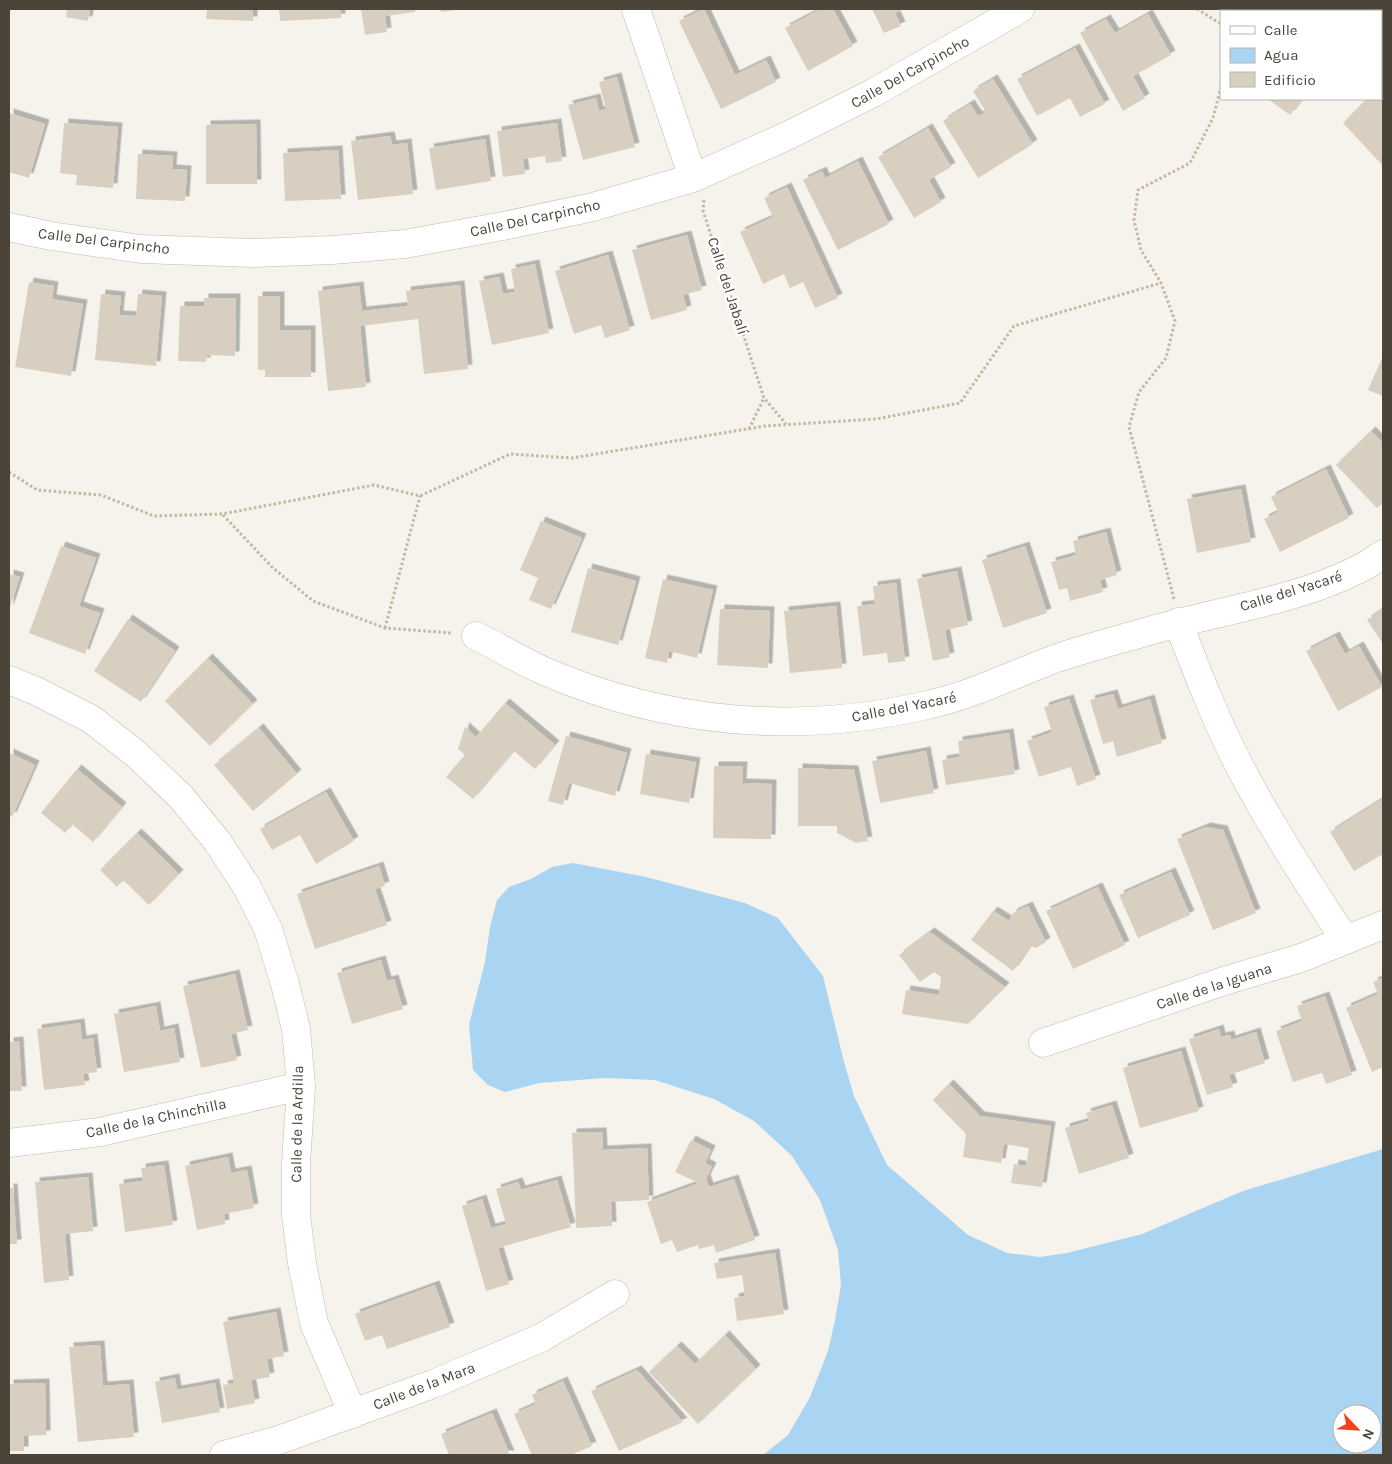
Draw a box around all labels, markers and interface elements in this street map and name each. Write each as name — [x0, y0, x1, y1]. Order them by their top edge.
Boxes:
legend — [1220, 10, 1382, 100]
text: Calle — [1264, 21, 1298, 39]
street label: Calle Del Carpincho — [848, 32, 972, 112]
text: Agua — [1264, 46, 1298, 64]
text: Edificio — [1264, 71, 1316, 89]
street label: Calle Del Carpincho — [468, 195, 602, 241]
street label: Calle Del Carpincho — [37, 224, 171, 258]
street label: Calle del Jabalí — [704, 235, 752, 338]
street label: Calle del Yacaré — [1238, 567, 1344, 615]
street label: Calle del Yacaré — [850, 688, 958, 726]
street label: Calle de la Iguana — [1154, 959, 1274, 1013]
street label: Calle de la Ardilla — [287, 1065, 307, 1183]
street label: Calle de la Chinchilla — [84, 1094, 228, 1142]
street label: Calle de la Mara — [370, 1358, 478, 1414]
north arrow — [1332, 1404, 1382, 1454]
text: N — [1359, 1426, 1378, 1442]

